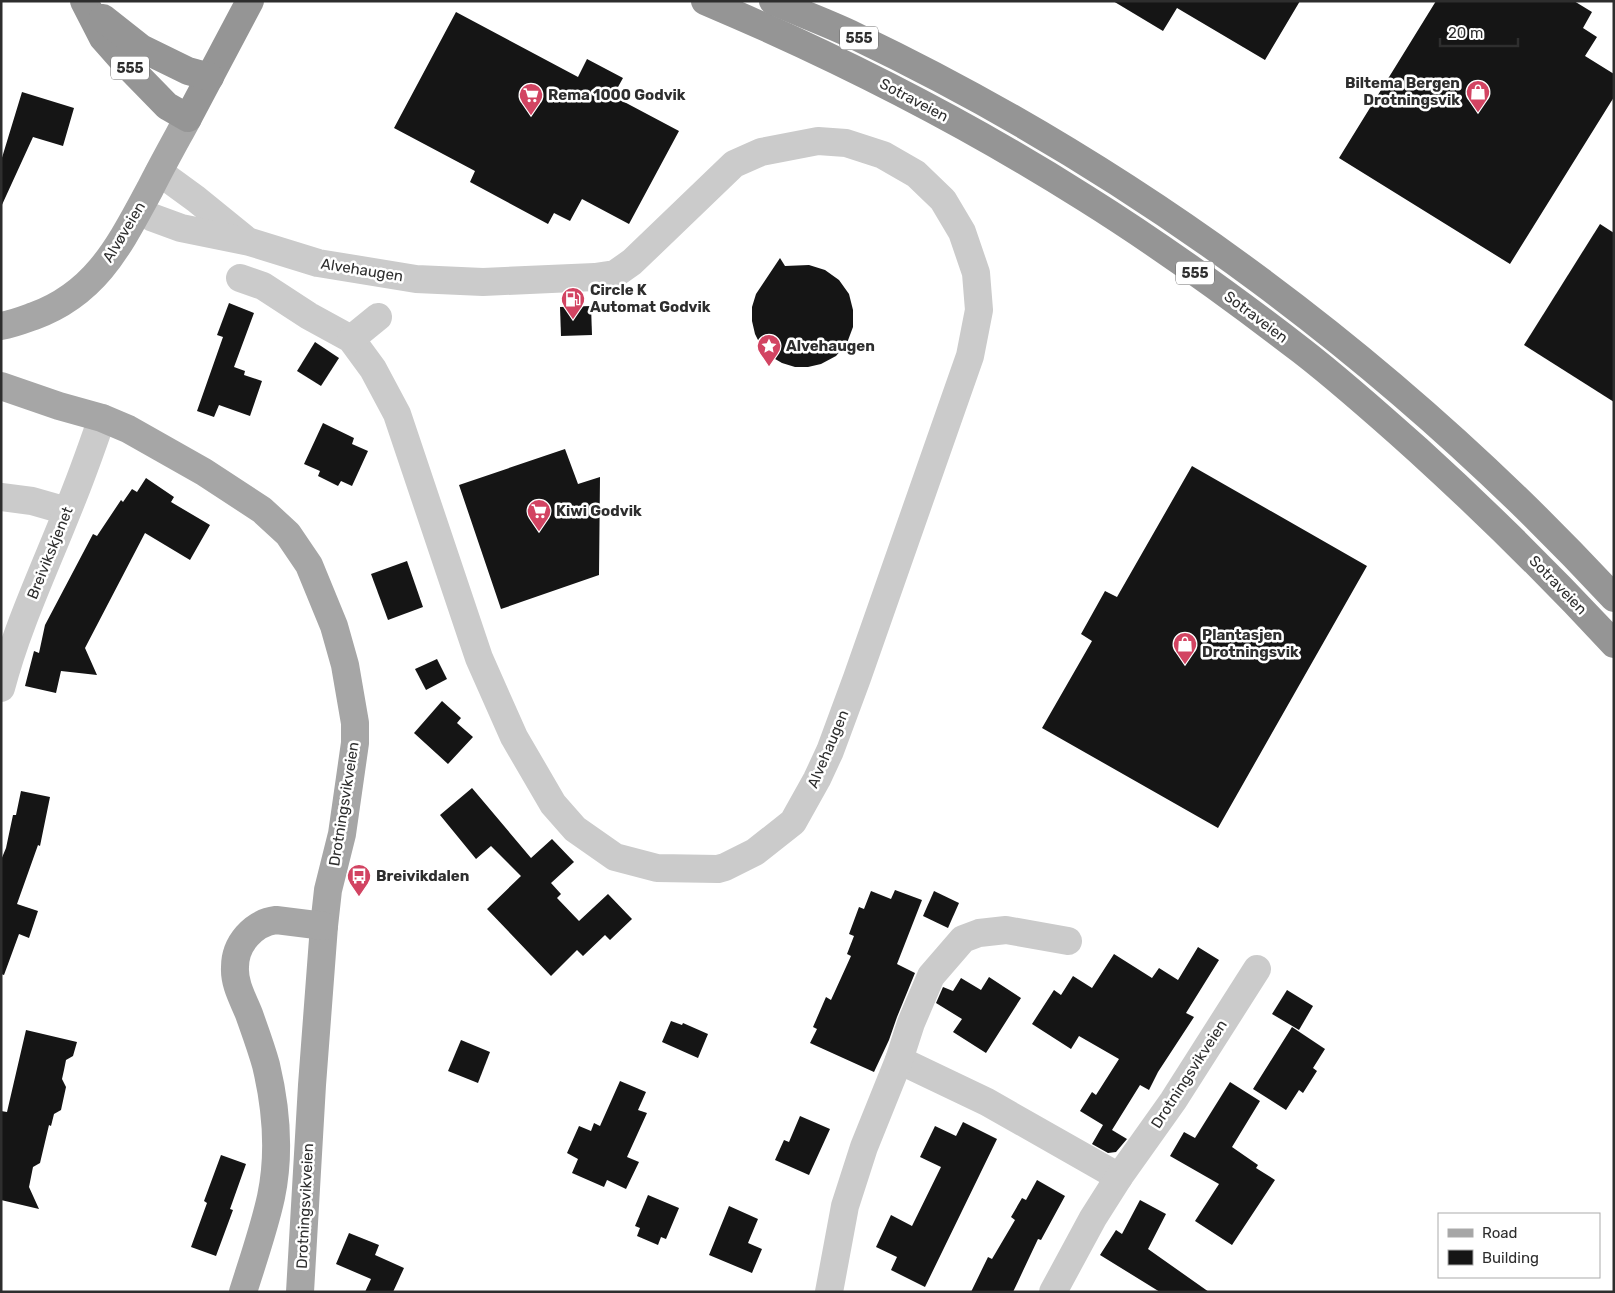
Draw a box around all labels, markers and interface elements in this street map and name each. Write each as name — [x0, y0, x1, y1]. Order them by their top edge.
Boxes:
scale bar — [1440, 15, 1518, 47]
text: 20 m — [1448, 24, 1483, 42]
road number: 555 — [840, 26, 878, 49]
road number: 555 — [111, 56, 149, 80]
street label: Sotraveien — [877, 74, 951, 126]
place label: Biltema Bergen Drotningsvik — [1345, 74, 1460, 109]
shop icon: Biltema Bergen Drotningsvik — [1465, 79, 1491, 113]
supermarket icon: Rema 1000 Godvik — [518, 82, 544, 116]
place label: Rema 1000 Godvik — [548, 86, 686, 104]
street label: Alvøveien — [99, 198, 149, 266]
street label: Alvehaugen — [320, 255, 404, 285]
road number: 555 — [1176, 262, 1214, 284]
place label: Circle K Automat Godvik — [590, 281, 711, 316]
fuel station icon: Circle K Automat Godvik — [560, 286, 586, 320]
street label: Sotraveien — [1221, 287, 1291, 347]
place icon: Alvehaugen — [756, 333, 782, 367]
place label: Alvehaugen — [786, 337, 875, 355]
supermarket icon: Kiwi Godvik — [526, 498, 552, 532]
place label: Kiwi Godvik — [556, 502, 642, 520]
street label: Breivikskjenet — [23, 504, 77, 602]
street label: Sotraveien — [1525, 552, 1591, 618]
place label: Plantasjen Drotningsvik — [1202, 626, 1299, 661]
shop icon: Plantasjen Drotningsvik — [1172, 631, 1198, 665]
street label: Alvehaugen — [803, 707, 853, 791]
street label: Drotningsvikveien — [325, 741, 363, 867]
bus stop icon: Breivikdalen — [346, 863, 372, 897]
place label: Breivikdalen — [376, 867, 469, 885]
street label: Drotningsvikveien — [1147, 1016, 1231, 1132]
street label: Drotningsvikveien — [293, 1143, 317, 1269]
legend — [1438, 1213, 1600, 1278]
text: Road — [1482, 1224, 1518, 1242]
text: Building — [1482, 1249, 1539, 1267]

